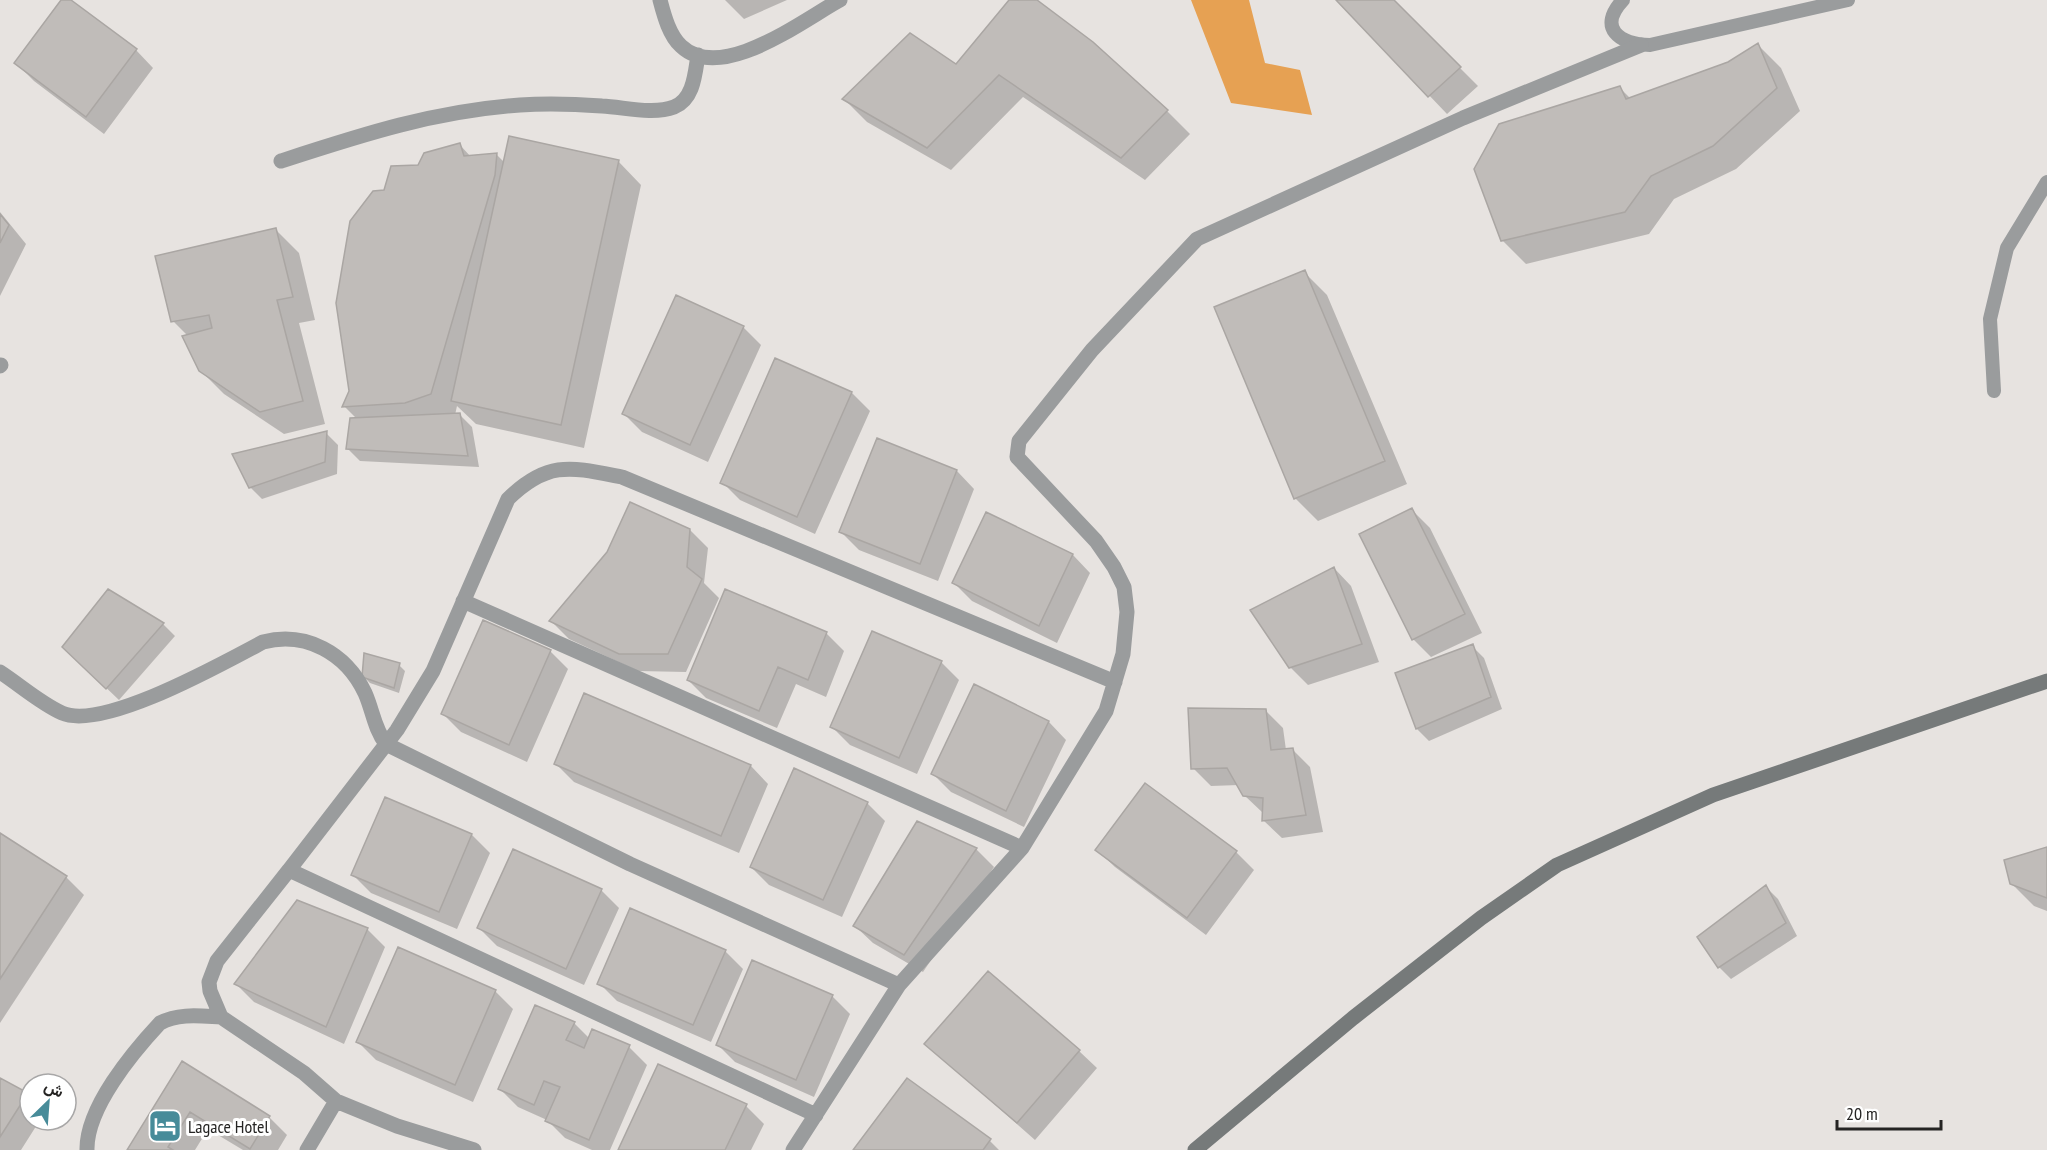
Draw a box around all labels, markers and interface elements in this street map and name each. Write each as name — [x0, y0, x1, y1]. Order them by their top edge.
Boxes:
north arrow — [18, 1072, 78, 1132]
text: ش — [41, 1075, 67, 1102]
scale bar — [1837, 1093, 1940, 1131]
text: 20 m — [1846, 1102, 1878, 1125]
hotel icon: Lagace Hotel — [147, 1108, 183, 1144]
place label: Lagace Hotel — [188, 1115, 269, 1138]

